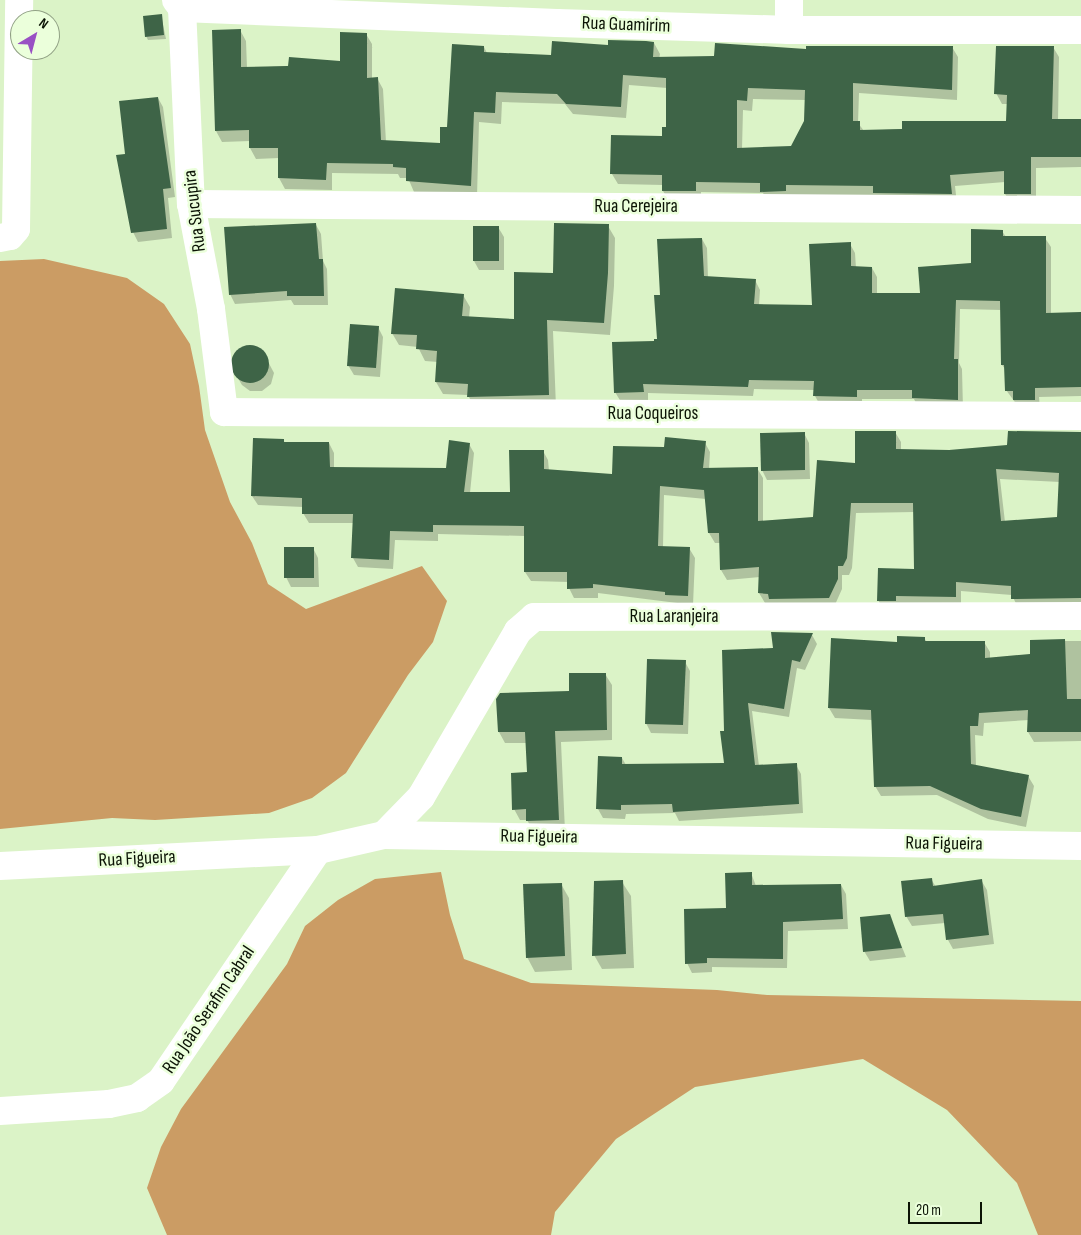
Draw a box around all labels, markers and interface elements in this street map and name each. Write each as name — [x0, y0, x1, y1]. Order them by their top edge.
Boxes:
north arrow — [10, 10, 60, 60]
street label: Rua Guamirim — [581, 12, 671, 38]
text: N — [36, 14, 52, 32]
street label: Rua Sucupira — [179, 169, 211, 253]
street label: Rua Cerejeira — [594, 196, 678, 218]
street label: Rua Coqueiros — [608, 403, 698, 425]
street label: Rua Laranjeira — [629, 606, 719, 628]
street label: Rua Figueira — [500, 825, 578, 849]
street label: Rua Figueira — [905, 832, 983, 856]
street label: Rua Figueira — [98, 846, 176, 872]
street label: Rua João Serafim Cabral — [158, 942, 260, 1078]
scale bar — [911, 1192, 985, 1224]
text: 20 m — [916, 1201, 941, 1220]

